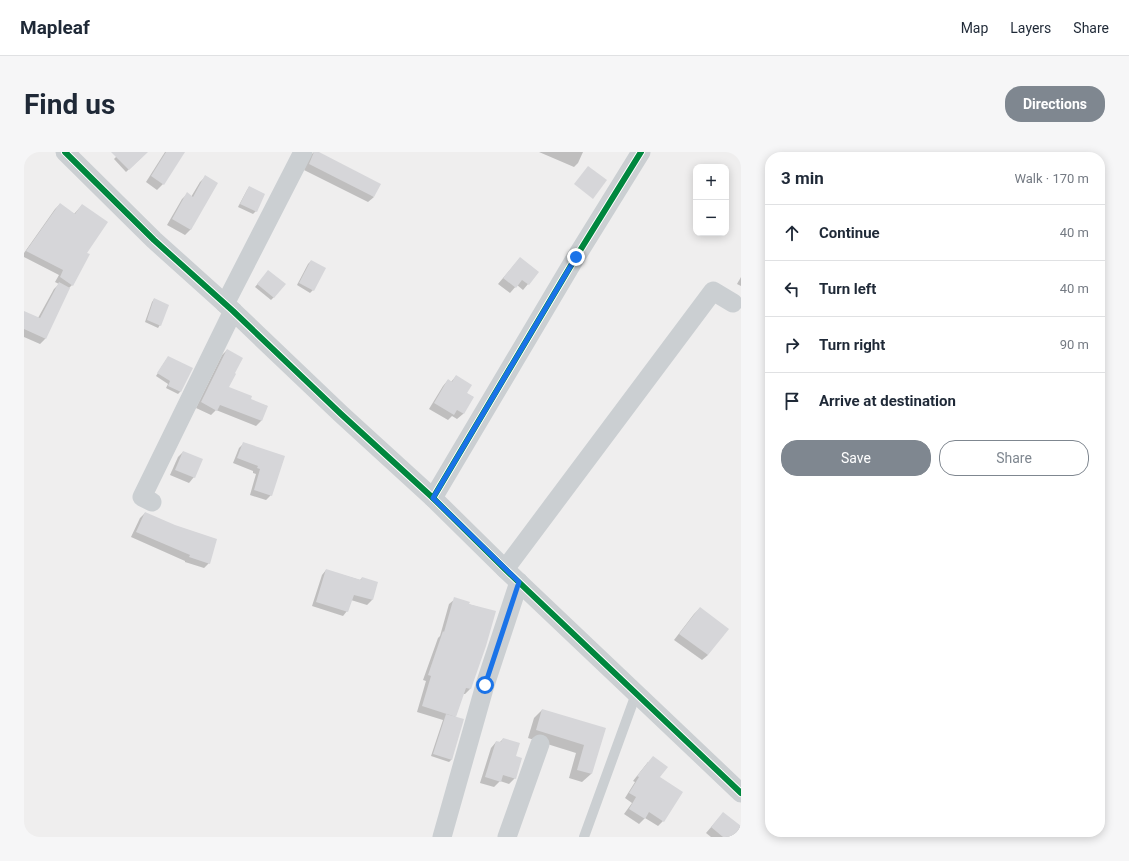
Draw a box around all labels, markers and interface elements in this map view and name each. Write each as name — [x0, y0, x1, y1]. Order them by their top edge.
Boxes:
text: Mapleaf — [20, 16, 90, 39]
text: Map — [961, 20, 988, 36]
text: Layers — [1010, 20, 1051, 36]
text: Share — [1073, 20, 1109, 36]
button: Directions — [1005, 86, 1105, 122]
text: Find us — [24, 88, 115, 121]
map controls — [693, 164, 729, 236]
button: + — [693, 164, 729, 200]
text: 3 min — [781, 168, 824, 188]
text: Walk · 170 m — [1014, 171, 1089, 186]
button: − — [693, 200, 729, 236]
icon: ahead — [781, 222, 803, 244]
text: Continue — [819, 224, 880, 242]
text: 40 m — [1060, 225, 1089, 240]
route end — [567, 248, 585, 266]
icon: left — [781, 278, 803, 300]
text: Turn left — [819, 280, 876, 298]
text: 40 m — [1060, 281, 1089, 296]
icon: right — [781, 334, 803, 356]
text: Turn right — [819, 336, 885, 354]
text: 90 m — [1060, 337, 1089, 352]
icon: arrive — [781, 390, 803, 412]
text: Arrive at destination — [819, 392, 956, 410]
button: Save — [781, 440, 931, 476]
button: Share — [939, 440, 1089, 476]
route start — [476, 676, 494, 694]

